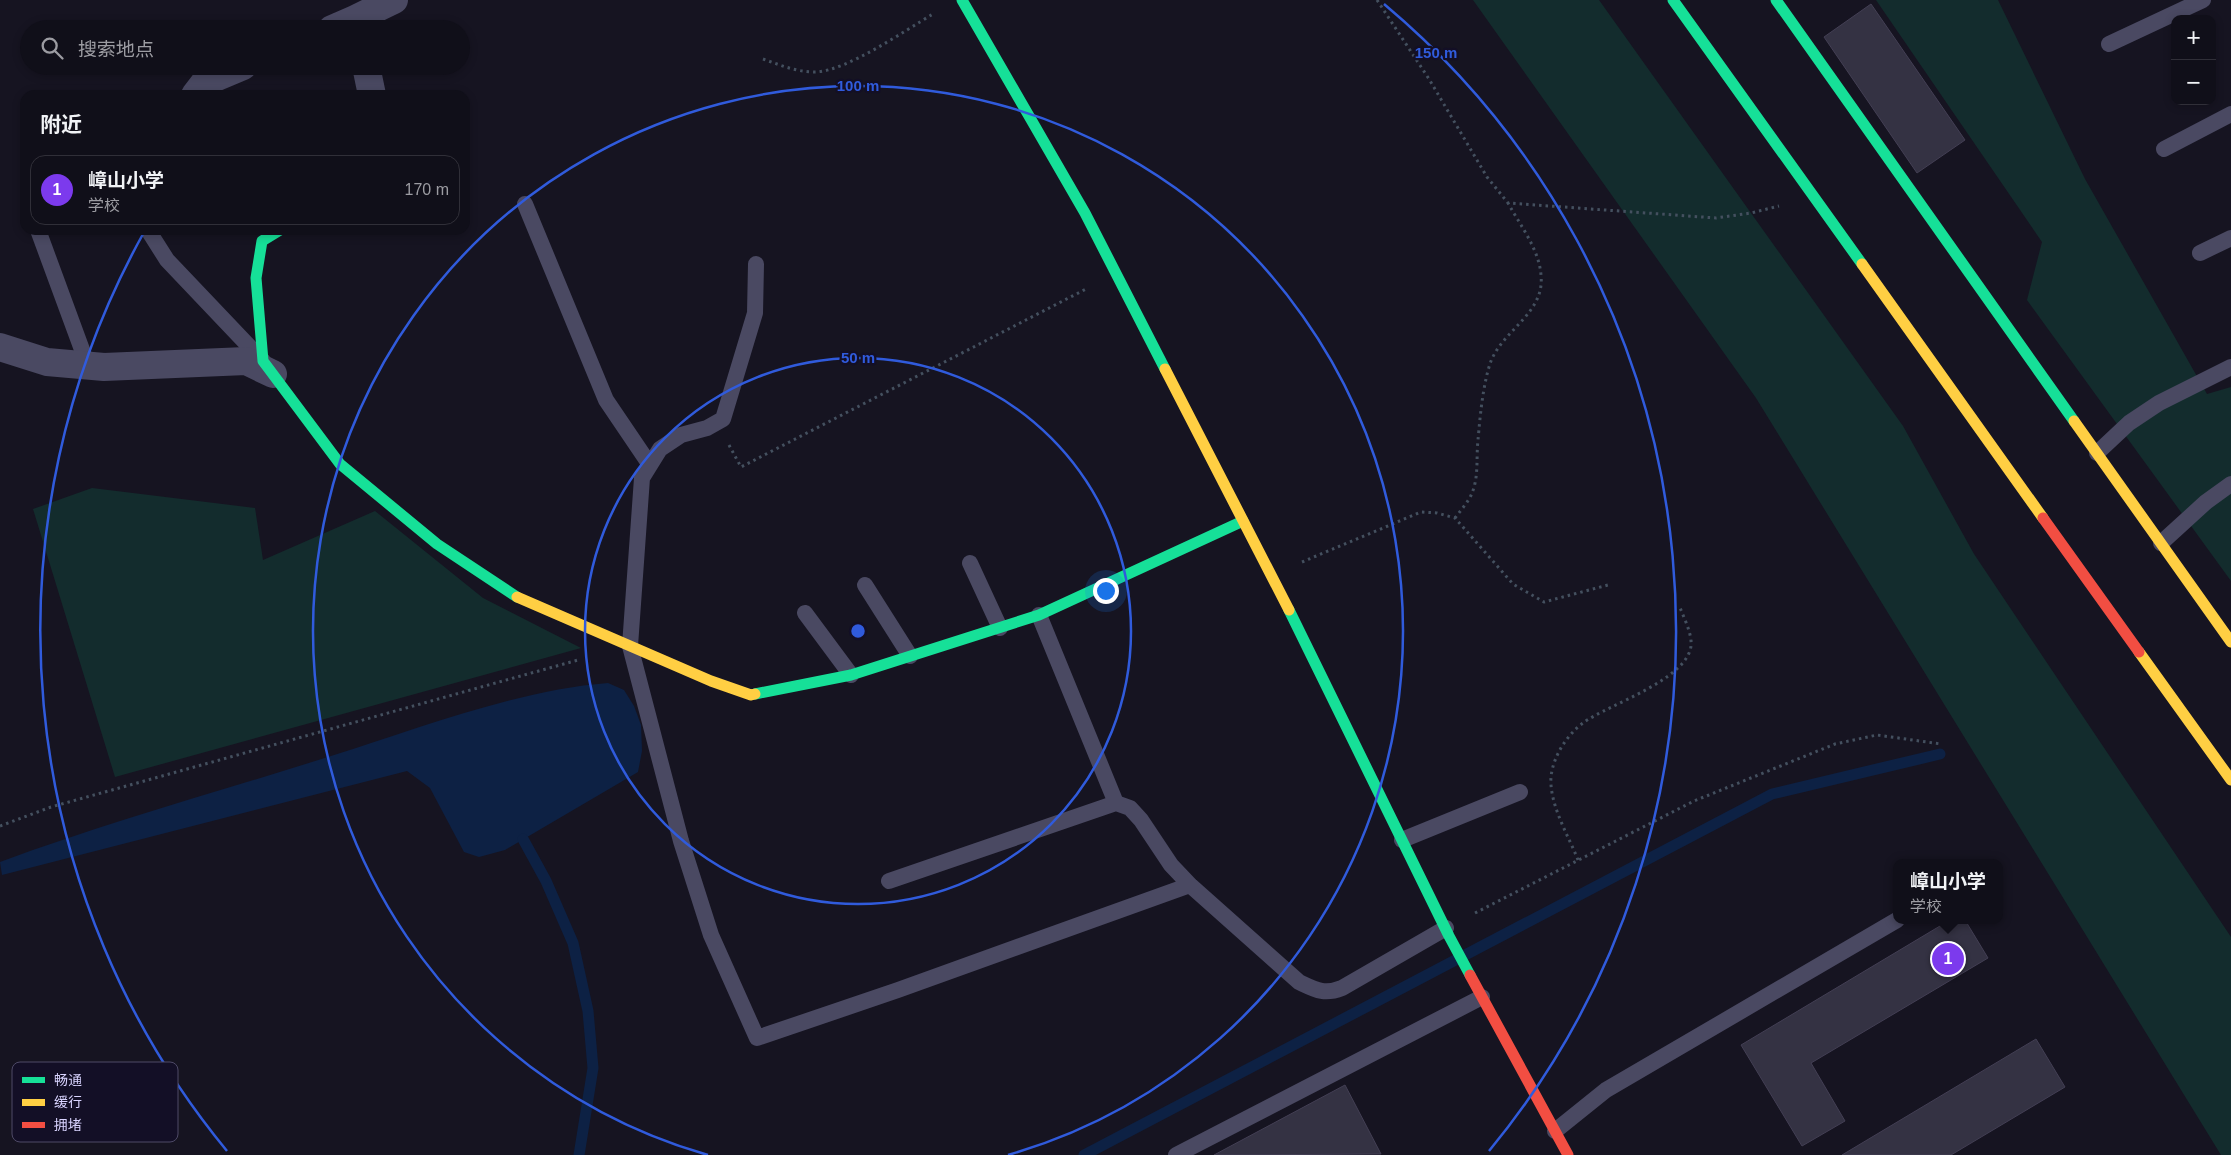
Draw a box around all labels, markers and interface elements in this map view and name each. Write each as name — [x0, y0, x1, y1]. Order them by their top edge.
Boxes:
map controls — [2171, 15, 2216, 105]
button: + — [2171, 15, 2216, 60]
search box — [20, 20, 470, 75]
icon: search — [38, 34, 66, 62]
text: 搜索地点 — [78, 39, 154, 60]
text: 150 m — [1415, 44, 1457, 61]
button: − — [2171, 60, 2216, 105]
text: 100 m — [837, 77, 879, 94]
text: 附近 — [40, 113, 82, 136]
text: 嶂山小学 — [88, 170, 164, 191]
text: 1 — [53, 181, 61, 198]
text: 170 m — [405, 181, 449, 198]
text: 学校 — [88, 197, 120, 214]
text: 50 m — [841, 349, 875, 366]
your location — [1093, 578, 1119, 604]
centre of rings — [849, 622, 867, 640]
popup — [1893, 859, 2003, 924]
text: 嶂山小学 — [1910, 871, 1986, 892]
text: 学校 — [1910, 898, 1942, 915]
pin: 1 — [1932, 940, 1964, 978]
legend — [12, 1062, 178, 1142]
text: 畅通 — [54, 1072, 82, 1088]
text: 缓行 — [54, 1094, 82, 1110]
text: 拥堵 — [54, 1117, 82, 1133]

